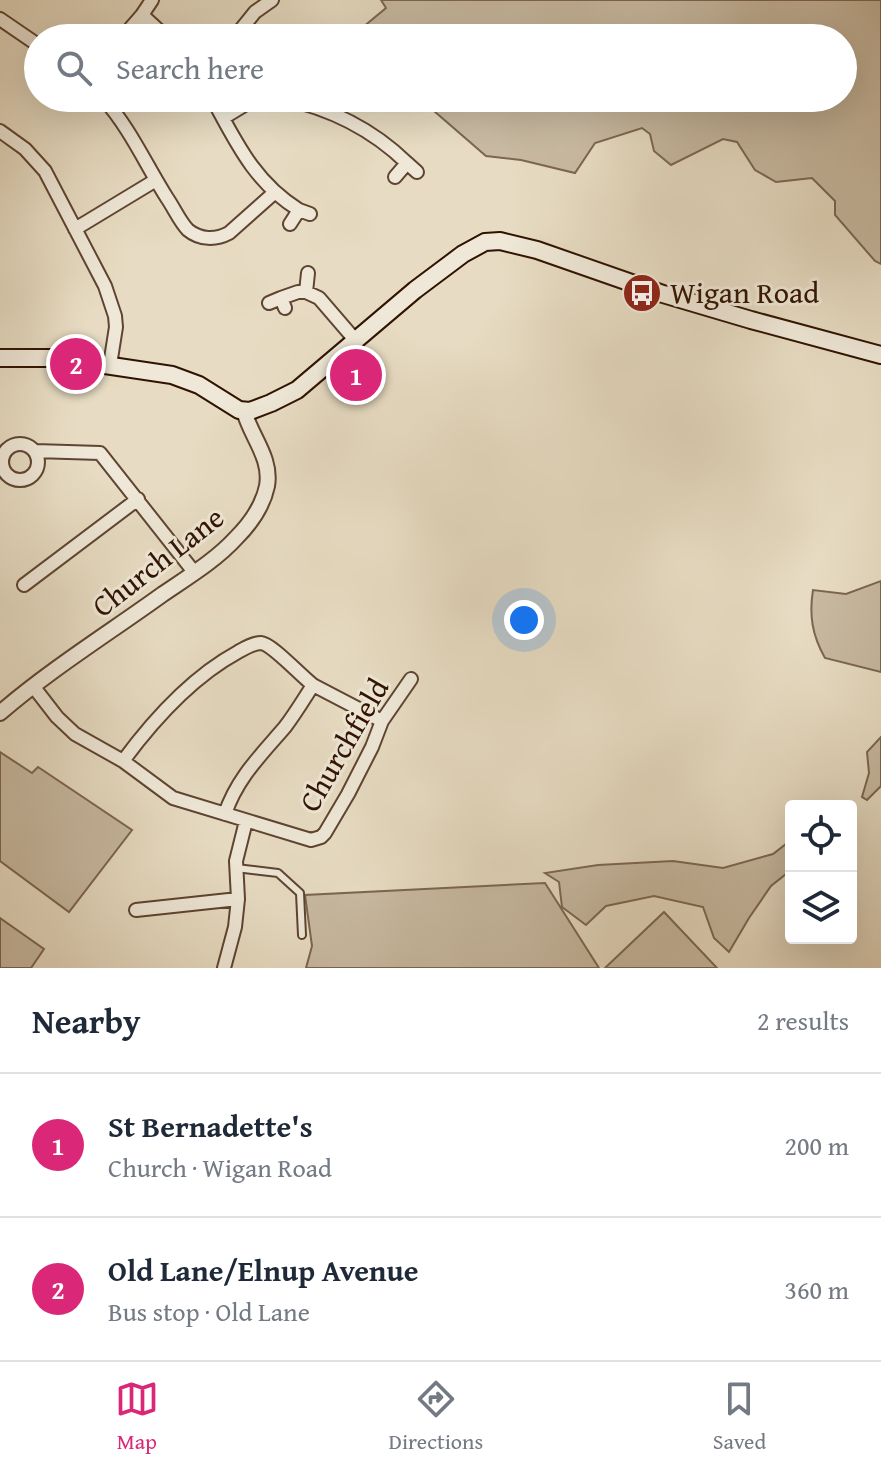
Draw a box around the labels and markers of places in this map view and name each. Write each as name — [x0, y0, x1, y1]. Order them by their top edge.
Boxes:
place label: Wigan Road — [670, 270, 819, 314]
bus stop icon: Wigan Road — [621, 272, 663, 314]
pin: 2 — [50, 334, 102, 394]
pin: 1 — [330, 345, 382, 405]

